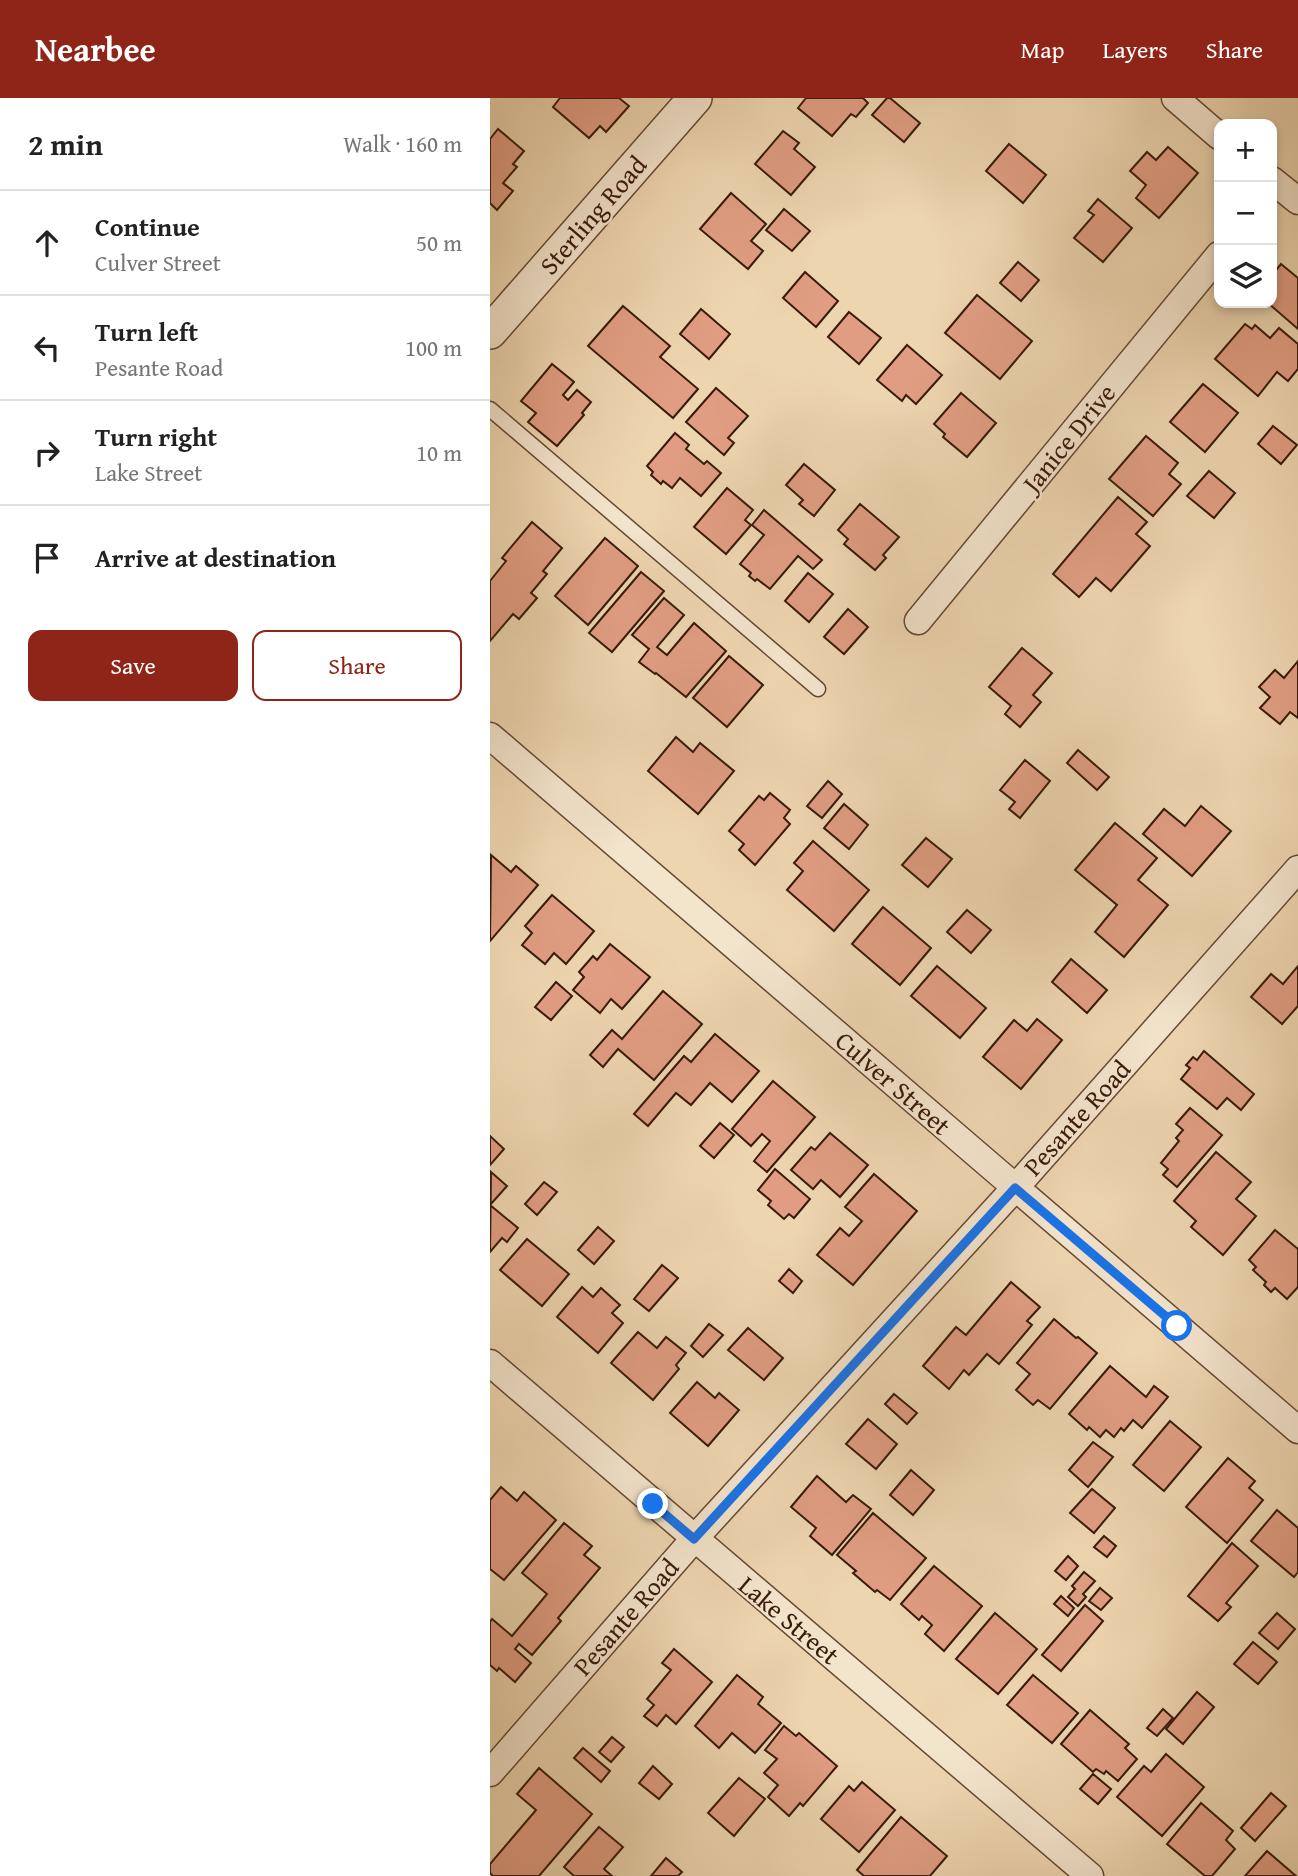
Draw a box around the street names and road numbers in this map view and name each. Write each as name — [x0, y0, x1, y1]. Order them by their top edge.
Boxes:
street label: Sterling Road — [530, 146, 656, 283]
street label: Janice Drive — [1011, 375, 1125, 503]
street label: Culver Street — [827, 1021, 960, 1144]
street label: Pesante Road — [1014, 1051, 1140, 1185]
street label: Pesante Road — [563, 1549, 688, 1684]
street label: Lake Street — [730, 1566, 848, 1674]

